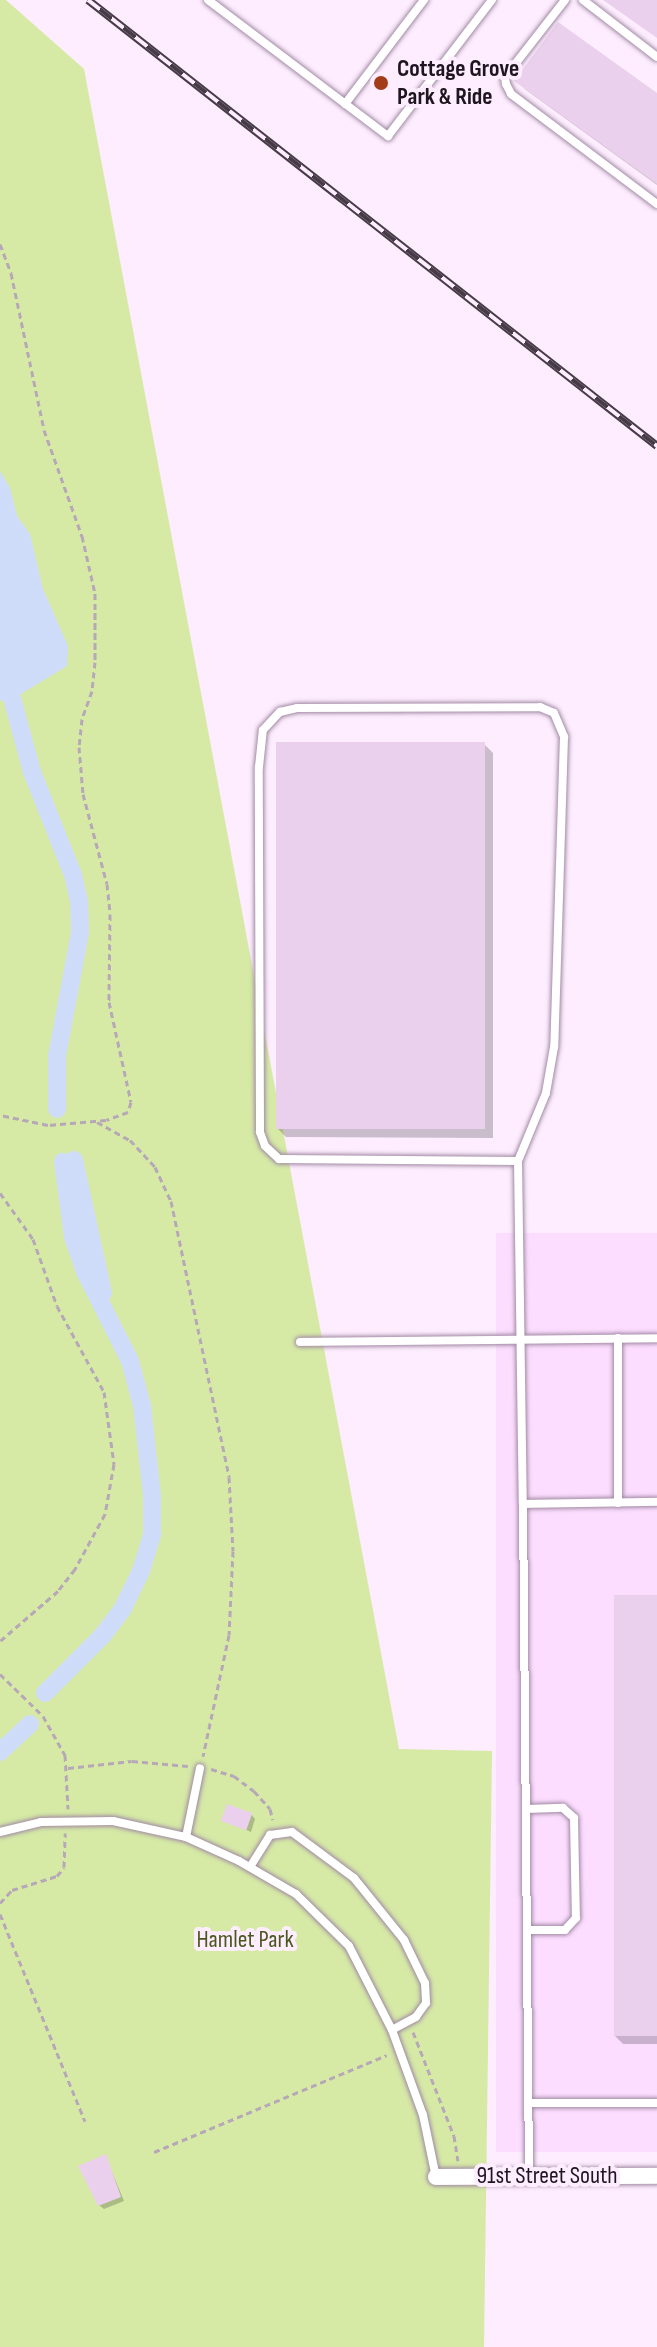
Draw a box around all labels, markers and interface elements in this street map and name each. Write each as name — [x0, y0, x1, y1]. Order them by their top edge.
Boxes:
place label: Cottage Grove Park & Ride — [397, 55, 519, 111]
marker: Cottage Grove Park & Ride — [372, 74, 390, 92]
park label: Hamlet Park — [196, 1926, 294, 1954]
street label: 91st Street South — [476, 2162, 618, 2190]

